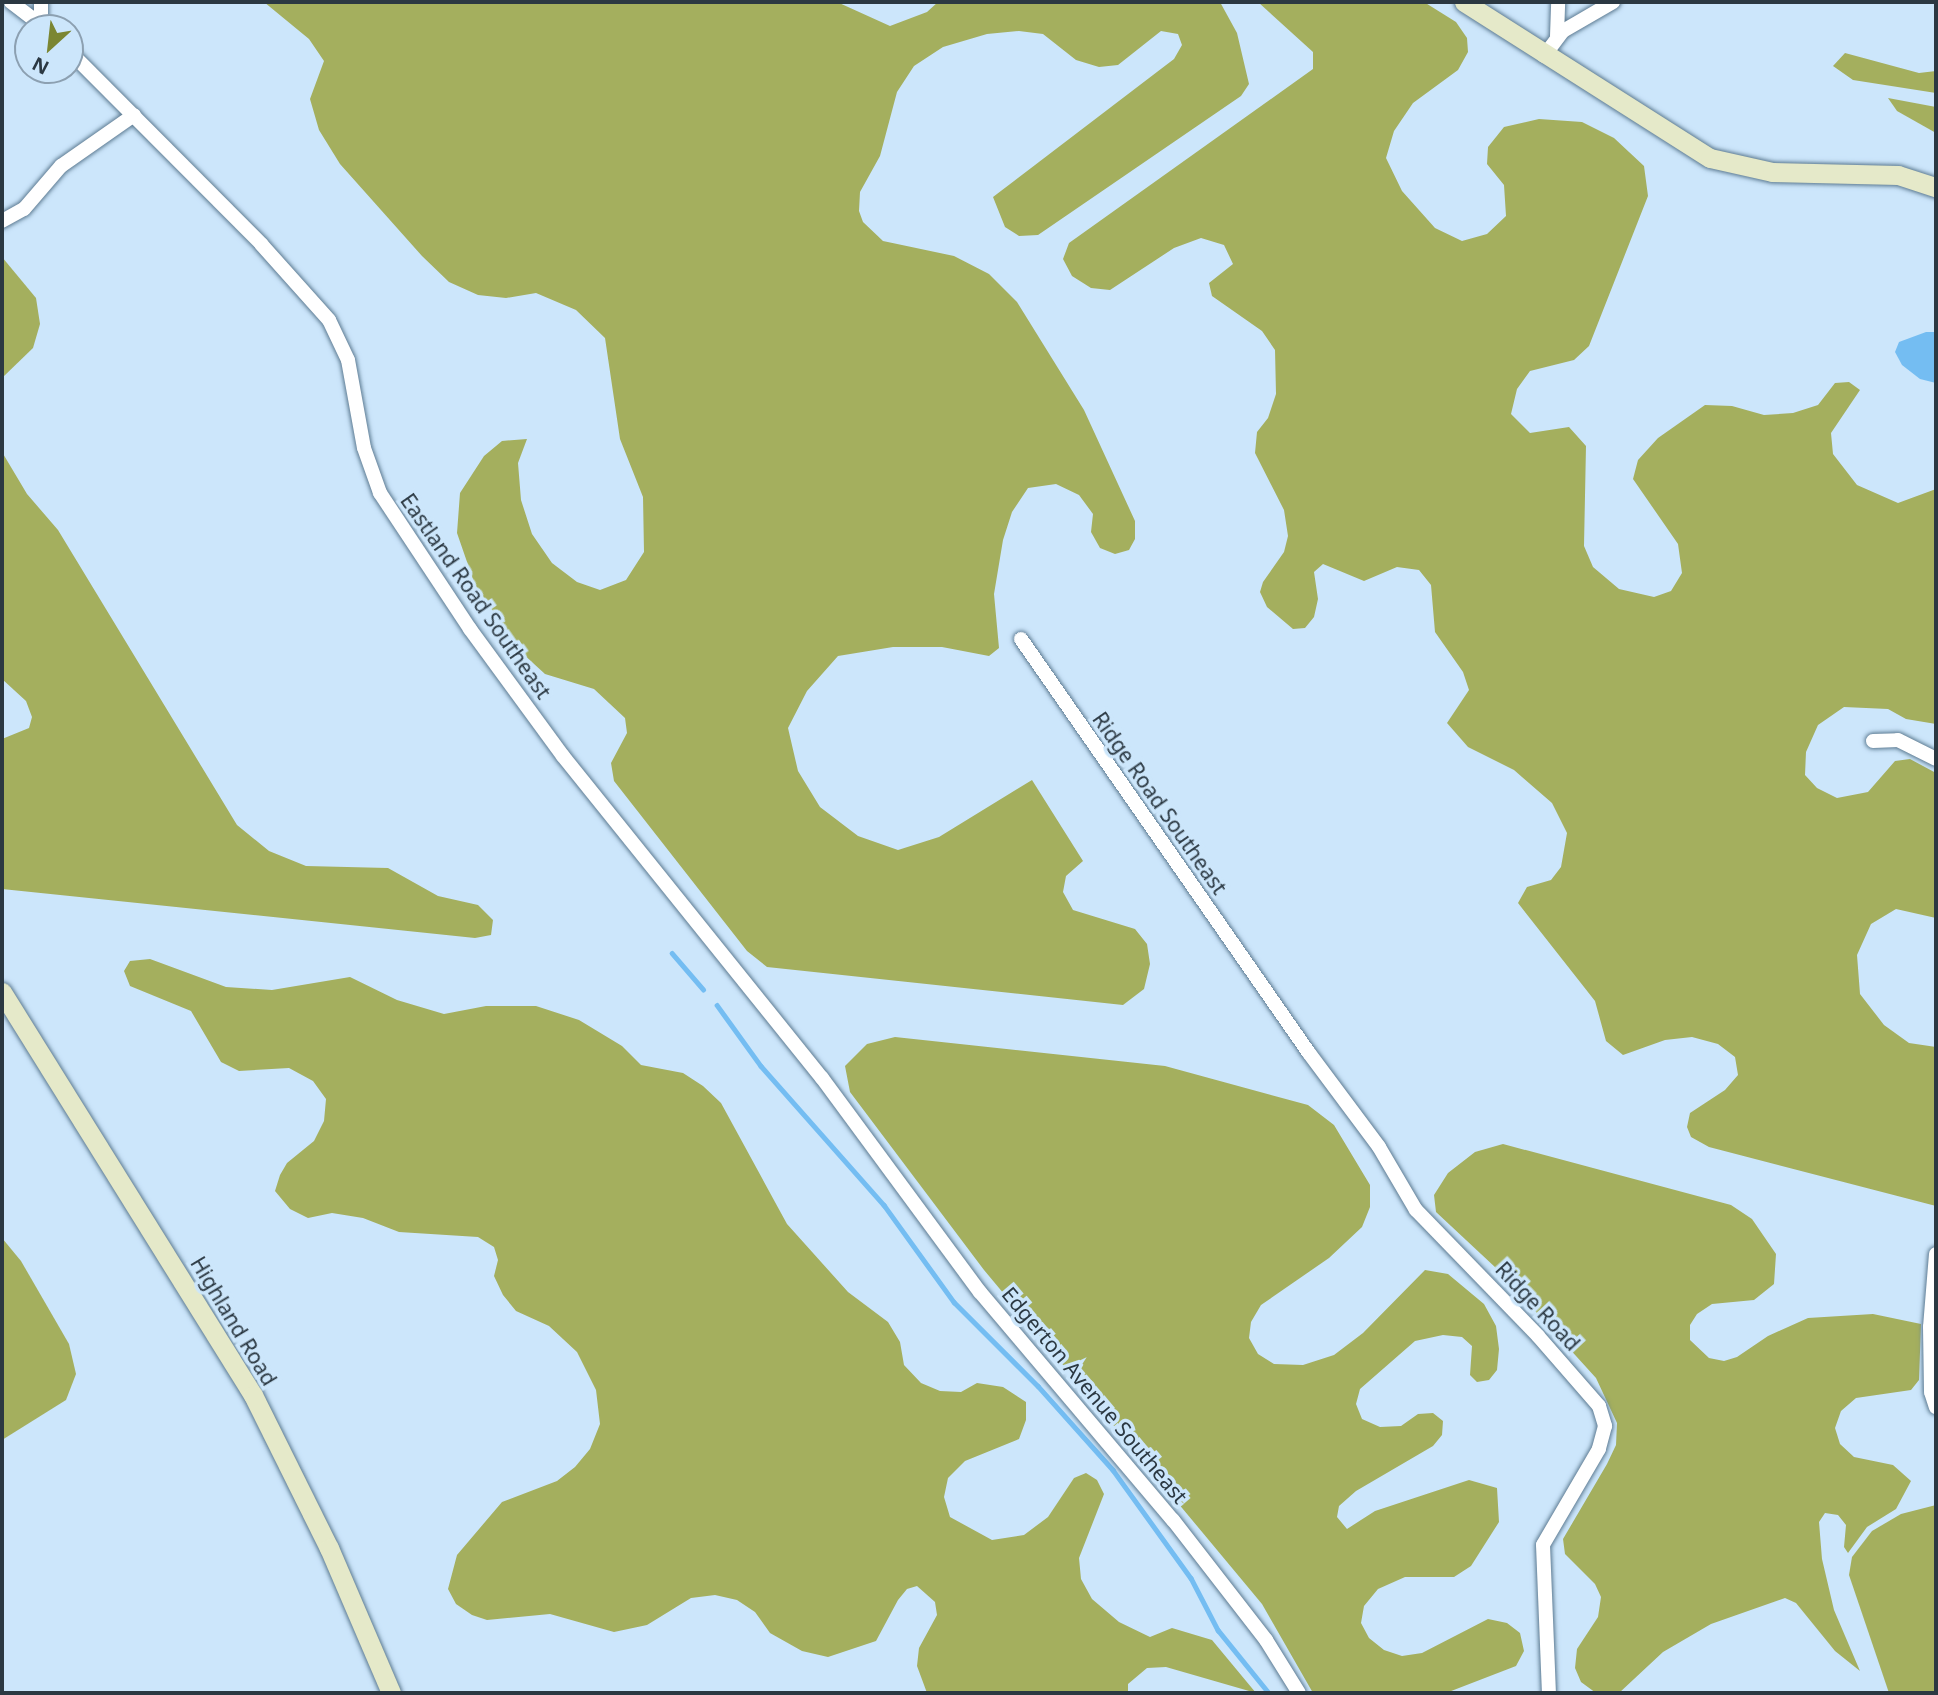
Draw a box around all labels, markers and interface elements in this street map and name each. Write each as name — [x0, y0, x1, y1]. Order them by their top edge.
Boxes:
north arrow — [14, 14, 84, 84]
text: N — [28, 51, 53, 81]
street label: Eastland Road Southeast — [396, 489, 556, 703]
street label: Ridge Road Southeast — [1088, 707, 1232, 899]
street label: Highland Road — [186, 1252, 282, 1390]
street label: Ridge Road — [1491, 1256, 1585, 1356]
street label: Edgerton Avenue Southeast — [997, 1282, 1193, 1508]

